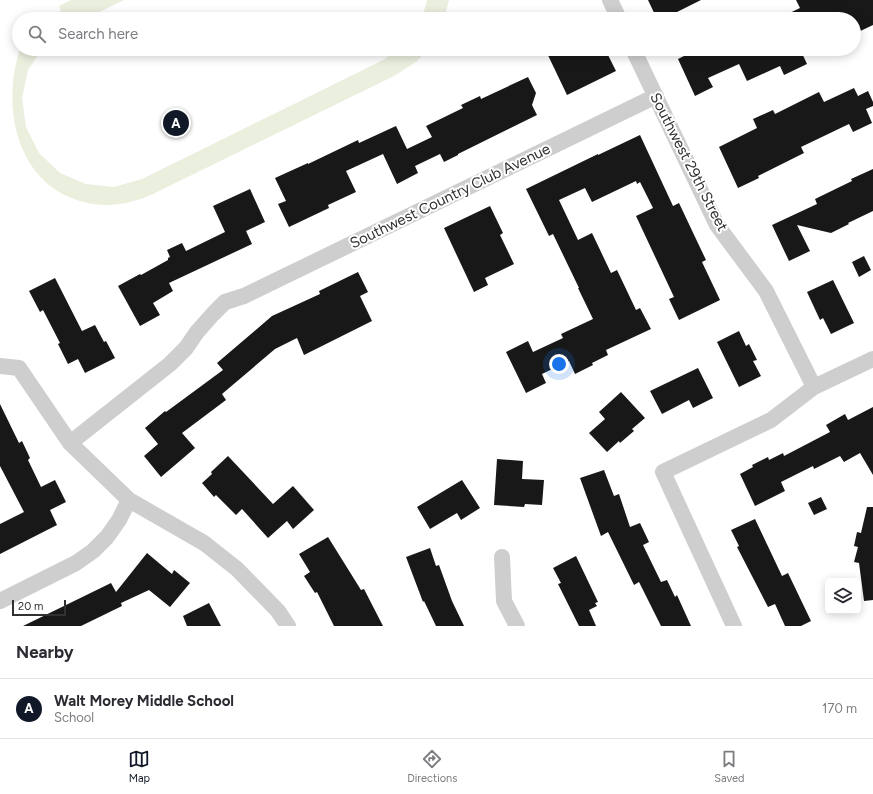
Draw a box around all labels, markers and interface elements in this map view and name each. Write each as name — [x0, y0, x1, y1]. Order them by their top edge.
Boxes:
search box — [12, 12, 861, 56]
icon: search — [26, 23, 48, 45]
text: Search here — [58, 25, 138, 43]
street label: Southwest 29th Street — [646, 90, 732, 235]
pin: A — [163, 108, 189, 138]
street label: Southwest Country Club Avenue — [347, 140, 553, 252]
your location — [549, 354, 569, 374]
map controls — [825, 578, 861, 614]
button: layers — [825, 578, 861, 614]
scale bar — [12, 598, 66, 617]
text: 20 m — [18, 600, 43, 613]
text: Nearby — [16, 642, 74, 662]
text: Walt Morey Middle School — [54, 692, 234, 710]
text: A — [24, 701, 34, 716]
text: 170 m — [822, 701, 857, 716]
text: School — [54, 710, 94, 725]
tab: Map — [128, 748, 150, 785]
tab: Directions — [407, 748, 457, 785]
tab: Saved — [714, 748, 745, 785]

